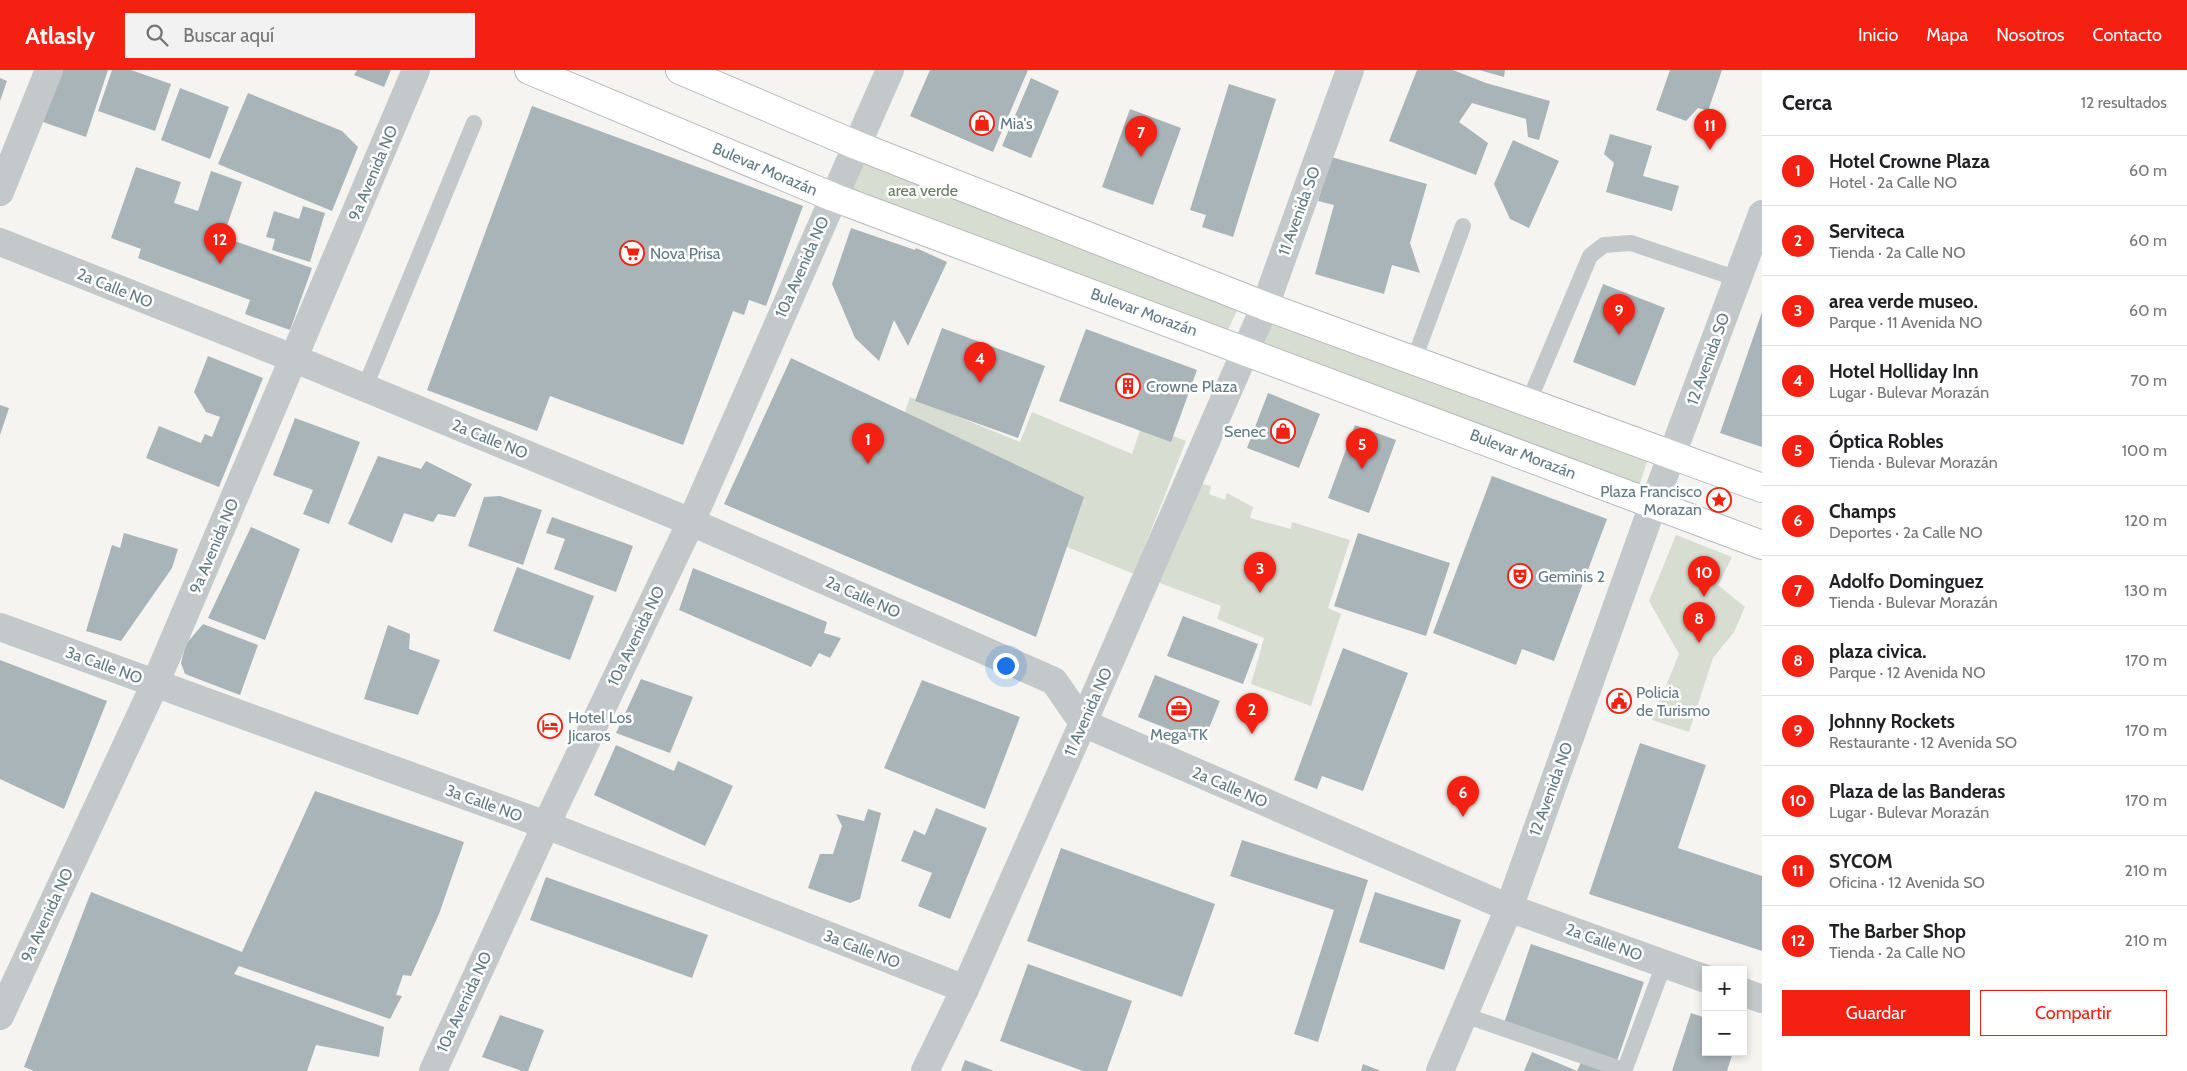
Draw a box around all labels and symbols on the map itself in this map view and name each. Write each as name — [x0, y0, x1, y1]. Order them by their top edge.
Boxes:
pin: 11 — [1694, 109, 1726, 150]
shop icon: Mia's — [969, 110, 995, 136]
place label: Mia's — [1000, 114, 1033, 133]
pin: 7 — [1125, 116, 1157, 157]
street label: 9a Avenida NO — [344, 122, 402, 224]
street label: Bulevar Morazán — [710, 138, 820, 200]
street label: 11 Avenida SO — [1274, 164, 1324, 258]
park label: area verde — [888, 181, 958, 200]
street label: 10a Avenida NO — [771, 213, 833, 321]
pin: 12 — [204, 223, 236, 264]
supermarket icon: Nova Prisa — [619, 240, 645, 266]
place label: Nova Prisa — [650, 244, 721, 263]
street label: 2a Calle NO — [74, 264, 156, 312]
street label: Bulevar Morazán — [1088, 284, 1200, 340]
pin: 9 — [1603, 294, 1635, 335]
street label: 12 Avenida SO — [1683, 310, 1733, 408]
pin: 4 — [964, 342, 996, 383]
building icon: Crowne Plaza — [1115, 373, 1141, 399]
place label: Crowne Plaza — [1146, 377, 1238, 396]
street label: 2a Calle NO — [449, 415, 531, 463]
shop icon: Senec — [1270, 418, 1296, 444]
place label: Senec — [1224, 422, 1266, 441]
pin: 1 — [852, 423, 884, 464]
street label: Bulevar Morazán — [1467, 425, 1579, 483]
pin: 5 — [1346, 428, 1378, 469]
place label: Plaza Francisco Morazan — [1600, 482, 1702, 519]
place icon: Plaza Francisco Morazan — [1706, 487, 1732, 513]
street label: 9a Avenida NO — [185, 495, 243, 597]
pin: 3 — [1244, 552, 1276, 593]
pin: 10 — [1688, 556, 1720, 597]
theatre icon: Geminis 2 — [1507, 563, 1533, 589]
place label: Geminis 2 — [1538, 567, 1605, 586]
street label: 2a Calle NO — [823, 572, 903, 622]
street label: 10a Avenida NO — [604, 583, 668, 689]
pin: 8 — [1683, 602, 1715, 643]
street label: 3a Calle NO — [63, 642, 145, 688]
your location — [993, 653, 1019, 679]
street label: 11 Avenida NO — [1060, 665, 1116, 759]
place label: Policia de Turismo — [1636, 683, 1710, 720]
public building icon: Policia de Turismo — [1606, 688, 1632, 714]
pin: 2 — [1236, 693, 1268, 734]
office icon: Mega TK — [1166, 696, 1192, 722]
place label: Hotel Los Jicaros — [567, 708, 632, 745]
hotel icon: Hotel Los Jicaros — [537, 713, 563, 739]
place label: Mega TK — [1150, 725, 1208, 744]
street label: 12 Avenida NO — [1525, 739, 1577, 839]
street label: 2a Calle NO — [1189, 763, 1271, 811]
pin: 6 — [1447, 776, 1479, 817]
street label: 3a Calle NO — [443, 780, 525, 826]
street label: 9a Avenida NO — [17, 865, 77, 965]
street label: 2a Calle NO — [1563, 919, 1645, 965]
street label: 3a Calle NO — [821, 926, 903, 972]
street label: 10a Avenida NO — [432, 949, 496, 1055]

